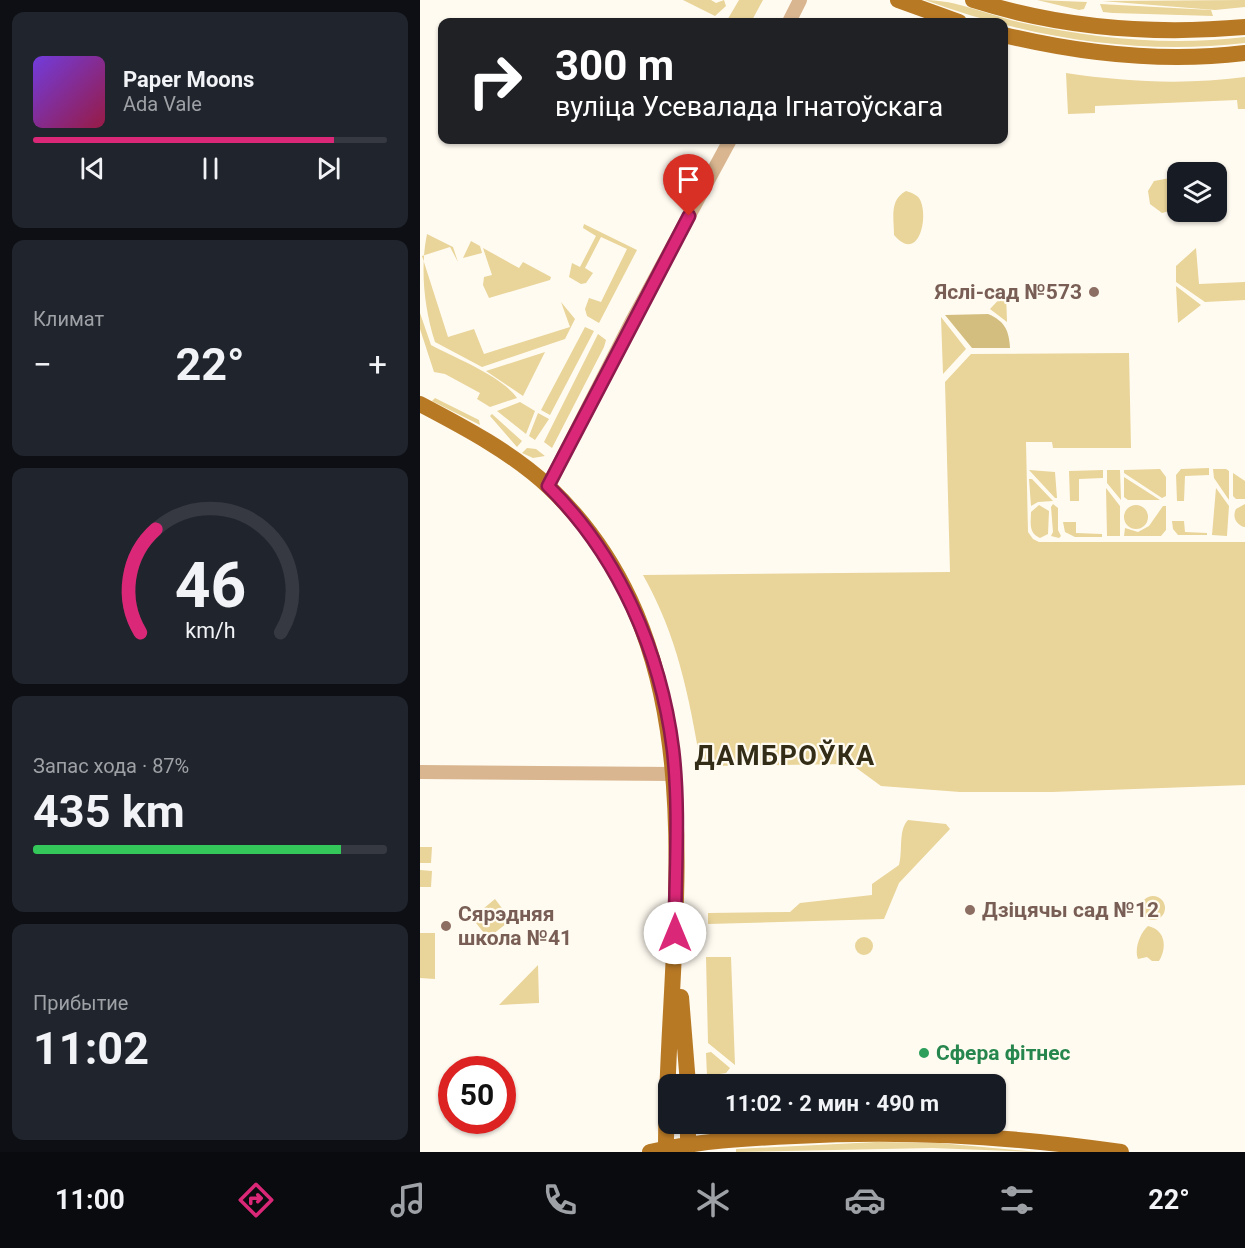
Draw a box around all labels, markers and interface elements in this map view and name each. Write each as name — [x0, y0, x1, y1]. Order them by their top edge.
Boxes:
text: 300 m — [555, 41, 674, 90]
icon: right — [456, 42, 534, 120]
text: Paper Moons — [123, 67, 254, 92]
text: вуліца Усевалада Ігнатоўскага — [555, 91, 943, 123]
text: Ada Vale — [123, 92, 202, 116]
icon: previous — [76, 152, 109, 185]
icon: pause — [194, 152, 227, 185]
icon: next — [312, 152, 345, 185]
pin — [663, 154, 714, 216]
map controls — [1167, 162, 1227, 222]
button: layers — [1167, 162, 1227, 222]
icon: arrive — [672, 163, 705, 196]
place label: Яслі-сад №573 — [934, 280, 1082, 304]
marker: Яслі-сад №573 — [1087, 285, 1101, 299]
text: Климат — [33, 307, 104, 331]
text: 22° — [175, 338, 245, 391]
text: − — [33, 345, 52, 384]
text: + — [368, 345, 387, 384]
text: 46 — [174, 549, 246, 622]
text: km/h — [185, 618, 235, 643]
district label: ДАМБРОЎКА — [694, 739, 876, 772]
text: Запас хода · 87% — [33, 754, 189, 778]
text: 435 km — [33, 785, 185, 838]
place label: Дзіцячы сад №12 — [982, 898, 1159, 922]
position arrow — [643, 901, 707, 965]
place label: Сярэдняя школа №41 — [458, 902, 572, 950]
marker: Дзіцячы сад №12 — [963, 903, 977, 917]
marker: Сярэдняя школа №41 — [439, 919, 453, 933]
text: Прибытие — [33, 991, 128, 1015]
text: 11:02 — [33, 1022, 149, 1075]
place label: Сфера фітнес — [936, 1041, 1071, 1065]
marker: Сфера фітнес — [917, 1046, 931, 1060]
speed limit sign: 50 — [438, 1056, 516, 1134]
text: 11:02 · 2 мин · 490 m — [725, 1091, 939, 1116]
icon: directions — [235, 1179, 277, 1221]
icon: music — [387, 1179, 429, 1221]
icon: phone — [539, 1179, 581, 1221]
icon: climate — [692, 1179, 734, 1221]
icon: car — [844, 1179, 886, 1221]
icon: filters — [996, 1179, 1038, 1221]
text: 11:00 — [55, 1184, 125, 1216]
text: 22° — [1148, 1184, 1190, 1216]

